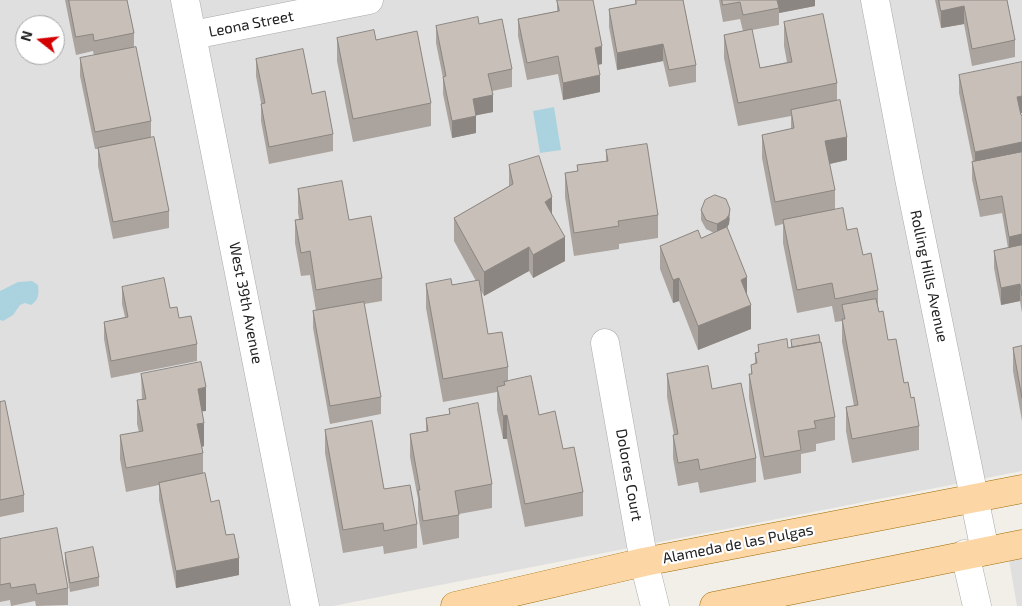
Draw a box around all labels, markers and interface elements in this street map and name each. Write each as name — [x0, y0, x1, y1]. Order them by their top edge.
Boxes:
street label: Leona Street — [207, 7, 295, 41]
north arrow — [15, 15, 65, 65]
text: N — [16, 29, 36, 43]
street label: Rolling Hills Avenue — [906, 208, 952, 344]
street label: West 39th Avenue — [225, 241, 267, 365]
street label: Dolores Court — [612, 427, 646, 523]
street label: Alameda de las Pulgas — [661, 521, 815, 567]

